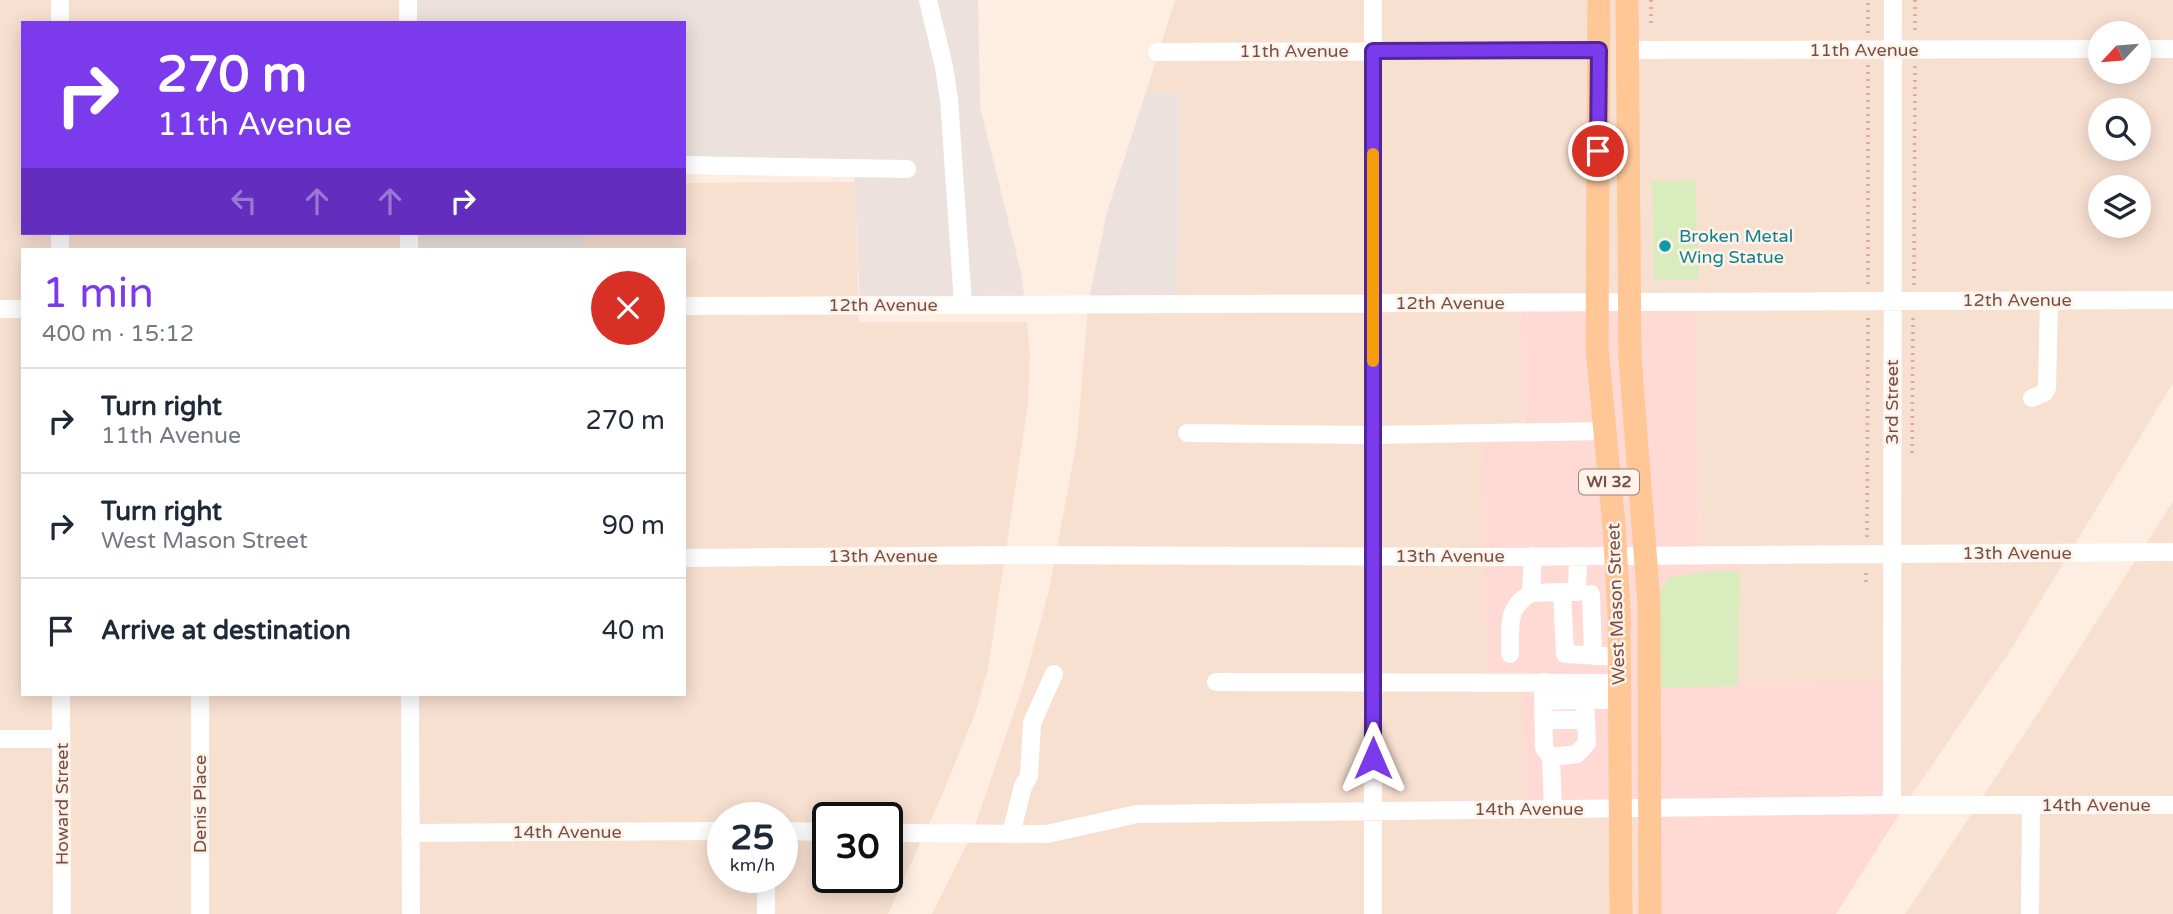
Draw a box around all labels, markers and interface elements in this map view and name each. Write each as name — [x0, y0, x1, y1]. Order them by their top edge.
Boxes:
north arrow — [2088, 21, 2151, 84]
map controls — [2088, 21, 2151, 238]
street label: 11th Avenue — [1809, 39, 1919, 61]
street label: 11th Avenue — [1239, 40, 1349, 62]
text: 270 m — [157, 46, 307, 105]
icon: right — [42, 49, 133, 140]
button: search — [2088, 98, 2151, 161]
text: 11th Avenue — [157, 106, 352, 144]
pin — [1568, 121, 1628, 181]
icon: arrive — [1579, 132, 1617, 170]
button: layers — [2088, 175, 2151, 238]
icon: left — [225, 182, 263, 220]
icon: ahead — [298, 182, 336, 220]
icon: ahead — [371, 182, 409, 220]
icon: right — [444, 182, 482, 220]
place label: Broken Metal Wing Statue — [1679, 225, 1793, 268]
marker: Broken Metal Wing Statue — [1657, 238, 1673, 254]
text: 1 min — [42, 268, 154, 319]
button: close — [591, 271, 665, 345]
street label: 12th Avenue — [1962, 289, 2072, 311]
street label: 12th Avenue — [1395, 292, 1505, 314]
street label: 12th Avenue — [828, 294, 938, 316]
text: 400 m · 15:12 — [42, 320, 194, 348]
street label: 3rd Street — [1881, 359, 1903, 445]
text: Turn right — [101, 391, 222, 422]
icon: right — [42, 402, 80, 440]
text: 270 m — [585, 405, 665, 436]
text: 11th Avenue — [101, 422, 241, 450]
road number: WI 32 — [1579, 470, 1639, 495]
text: Turn right — [101, 496, 222, 527]
icon: right — [42, 507, 80, 545]
text: 90 m — [602, 510, 665, 541]
street label: West Mason Street — [1602, 523, 1630, 685]
text: West Mason Street — [101, 527, 308, 555]
street label: 13th Avenue — [1962, 542, 2072, 564]
street label: 13th Avenue — [828, 545, 938, 567]
street label: 13th Avenue — [1395, 545, 1505, 567]
icon: arrive — [42, 612, 80, 650]
text: Arrive at destination — [101, 615, 351, 646]
text: 40 m — [602, 615, 665, 646]
position arrow — [1336, 721, 1410, 795]
street label: Howard Street — [51, 743, 73, 865]
street label: Denis Place — [189, 755, 211, 853]
street label: 14th Avenue — [2041, 794, 2151, 816]
street label: 14th Avenue — [1474, 798, 1584, 820]
speed limit sign: 30 — [812, 802, 903, 893]
text: 25 — [731, 817, 774, 859]
street label: 14th Avenue — [512, 821, 622, 843]
text: km/h — [730, 854, 775, 876]

